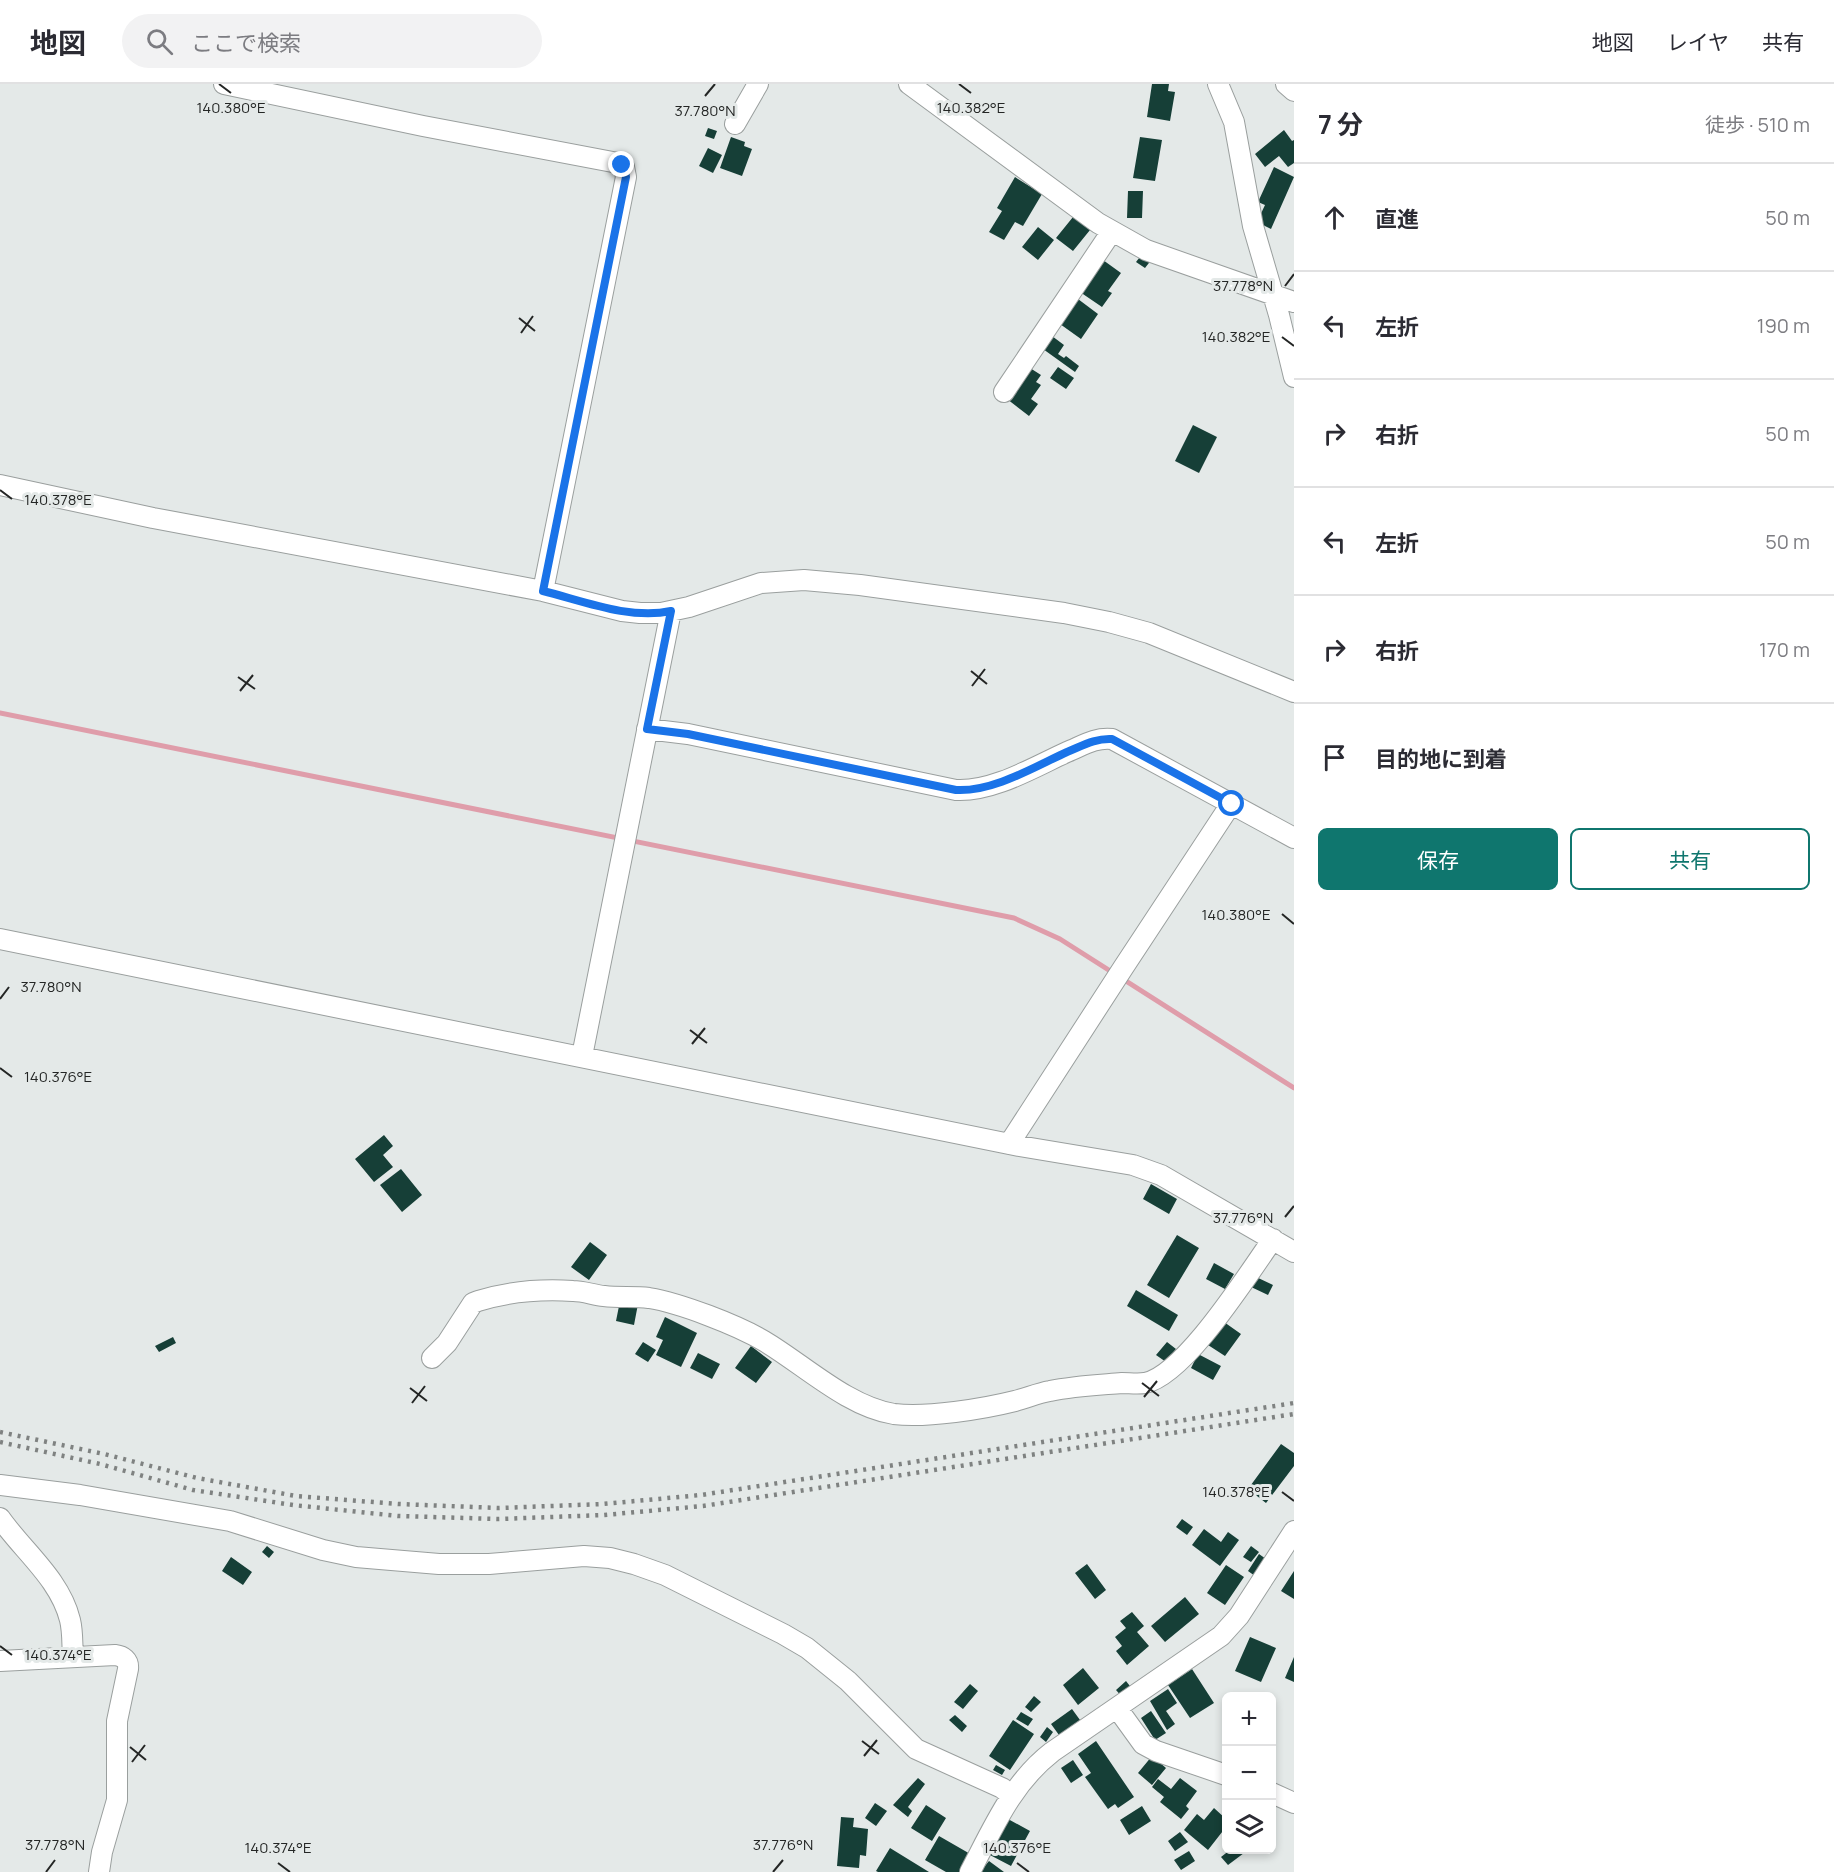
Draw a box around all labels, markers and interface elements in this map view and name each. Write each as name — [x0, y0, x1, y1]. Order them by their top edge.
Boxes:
search box — [122, 14, 542, 68]
text: 地図 — [30, 23, 86, 61]
icon: search — [143, 25, 176, 58]
text: ここで検索 — [191, 28, 301, 58]
text: 地図 — [1592, 28, 1634, 56]
text: レイヤ — [1667, 28, 1729, 56]
text: 共有 — [1762, 28, 1804, 56]
text: 140.380°E — [196, 97, 266, 118]
text: 140.382°E — [937, 97, 1005, 118]
text: 37.780°N — [674, 100, 736, 121]
text: 7 分 — [1318, 106, 1363, 142]
text: 徒歩 · 510 m — [1705, 111, 1810, 138]
route end — [608, 151, 634, 177]
icon: ahead — [1318, 201, 1351, 234]
text: 直進 — [1375, 204, 1419, 234]
text: 50 m — [1765, 204, 1810, 231]
text: 37.778°N — [1213, 275, 1273, 296]
icon: left — [1318, 309, 1351, 342]
text: 左折 — [1375, 312, 1419, 342]
text: 190 m — [1757, 312, 1810, 339]
text: 140.382°E — [1202, 326, 1270, 347]
icon: right — [1318, 417, 1351, 450]
text: 右折 — [1375, 420, 1419, 450]
text: 50 m — [1765, 420, 1810, 447]
text: 140.378°E — [24, 489, 92, 510]
icon: left — [1318, 525, 1351, 558]
text: 左折 — [1375, 528, 1419, 558]
text: 50 m — [1765, 528, 1810, 555]
icon: right — [1318, 633, 1351, 666]
text: 右折 — [1375, 636, 1419, 666]
text: 170 m — [1759, 636, 1810, 663]
icon: arrive — [1318, 741, 1351, 774]
text: 目的地に到着 — [1375, 744, 1507, 774]
route start — [1218, 790, 1244, 816]
button: 保存 — [1318, 828, 1558, 890]
button: 共有 — [1570, 828, 1810, 890]
text: 140.380°E — [1201, 904, 1271, 925]
text: 37.780°N — [20, 976, 82, 997]
text: 140.376°E — [24, 1066, 92, 1087]
text: 37.776°N — [1213, 1207, 1273, 1228]
text: 140.378°E — [1202, 1481, 1270, 1502]
text: 140.374°E — [24, 1644, 92, 1665]
map controls — [1222, 1692, 1276, 1854]
button: + — [1222, 1692, 1276, 1746]
button: − — [1222, 1746, 1276, 1800]
button: layers — [1222, 1800, 1276, 1854]
text: 37.778°N — [25, 1834, 85, 1855]
text: 37.776°N — [753, 1834, 813, 1855]
text: 140.374°E — [244, 1837, 312, 1858]
text: 140.376°E — [983, 1837, 1051, 1858]

